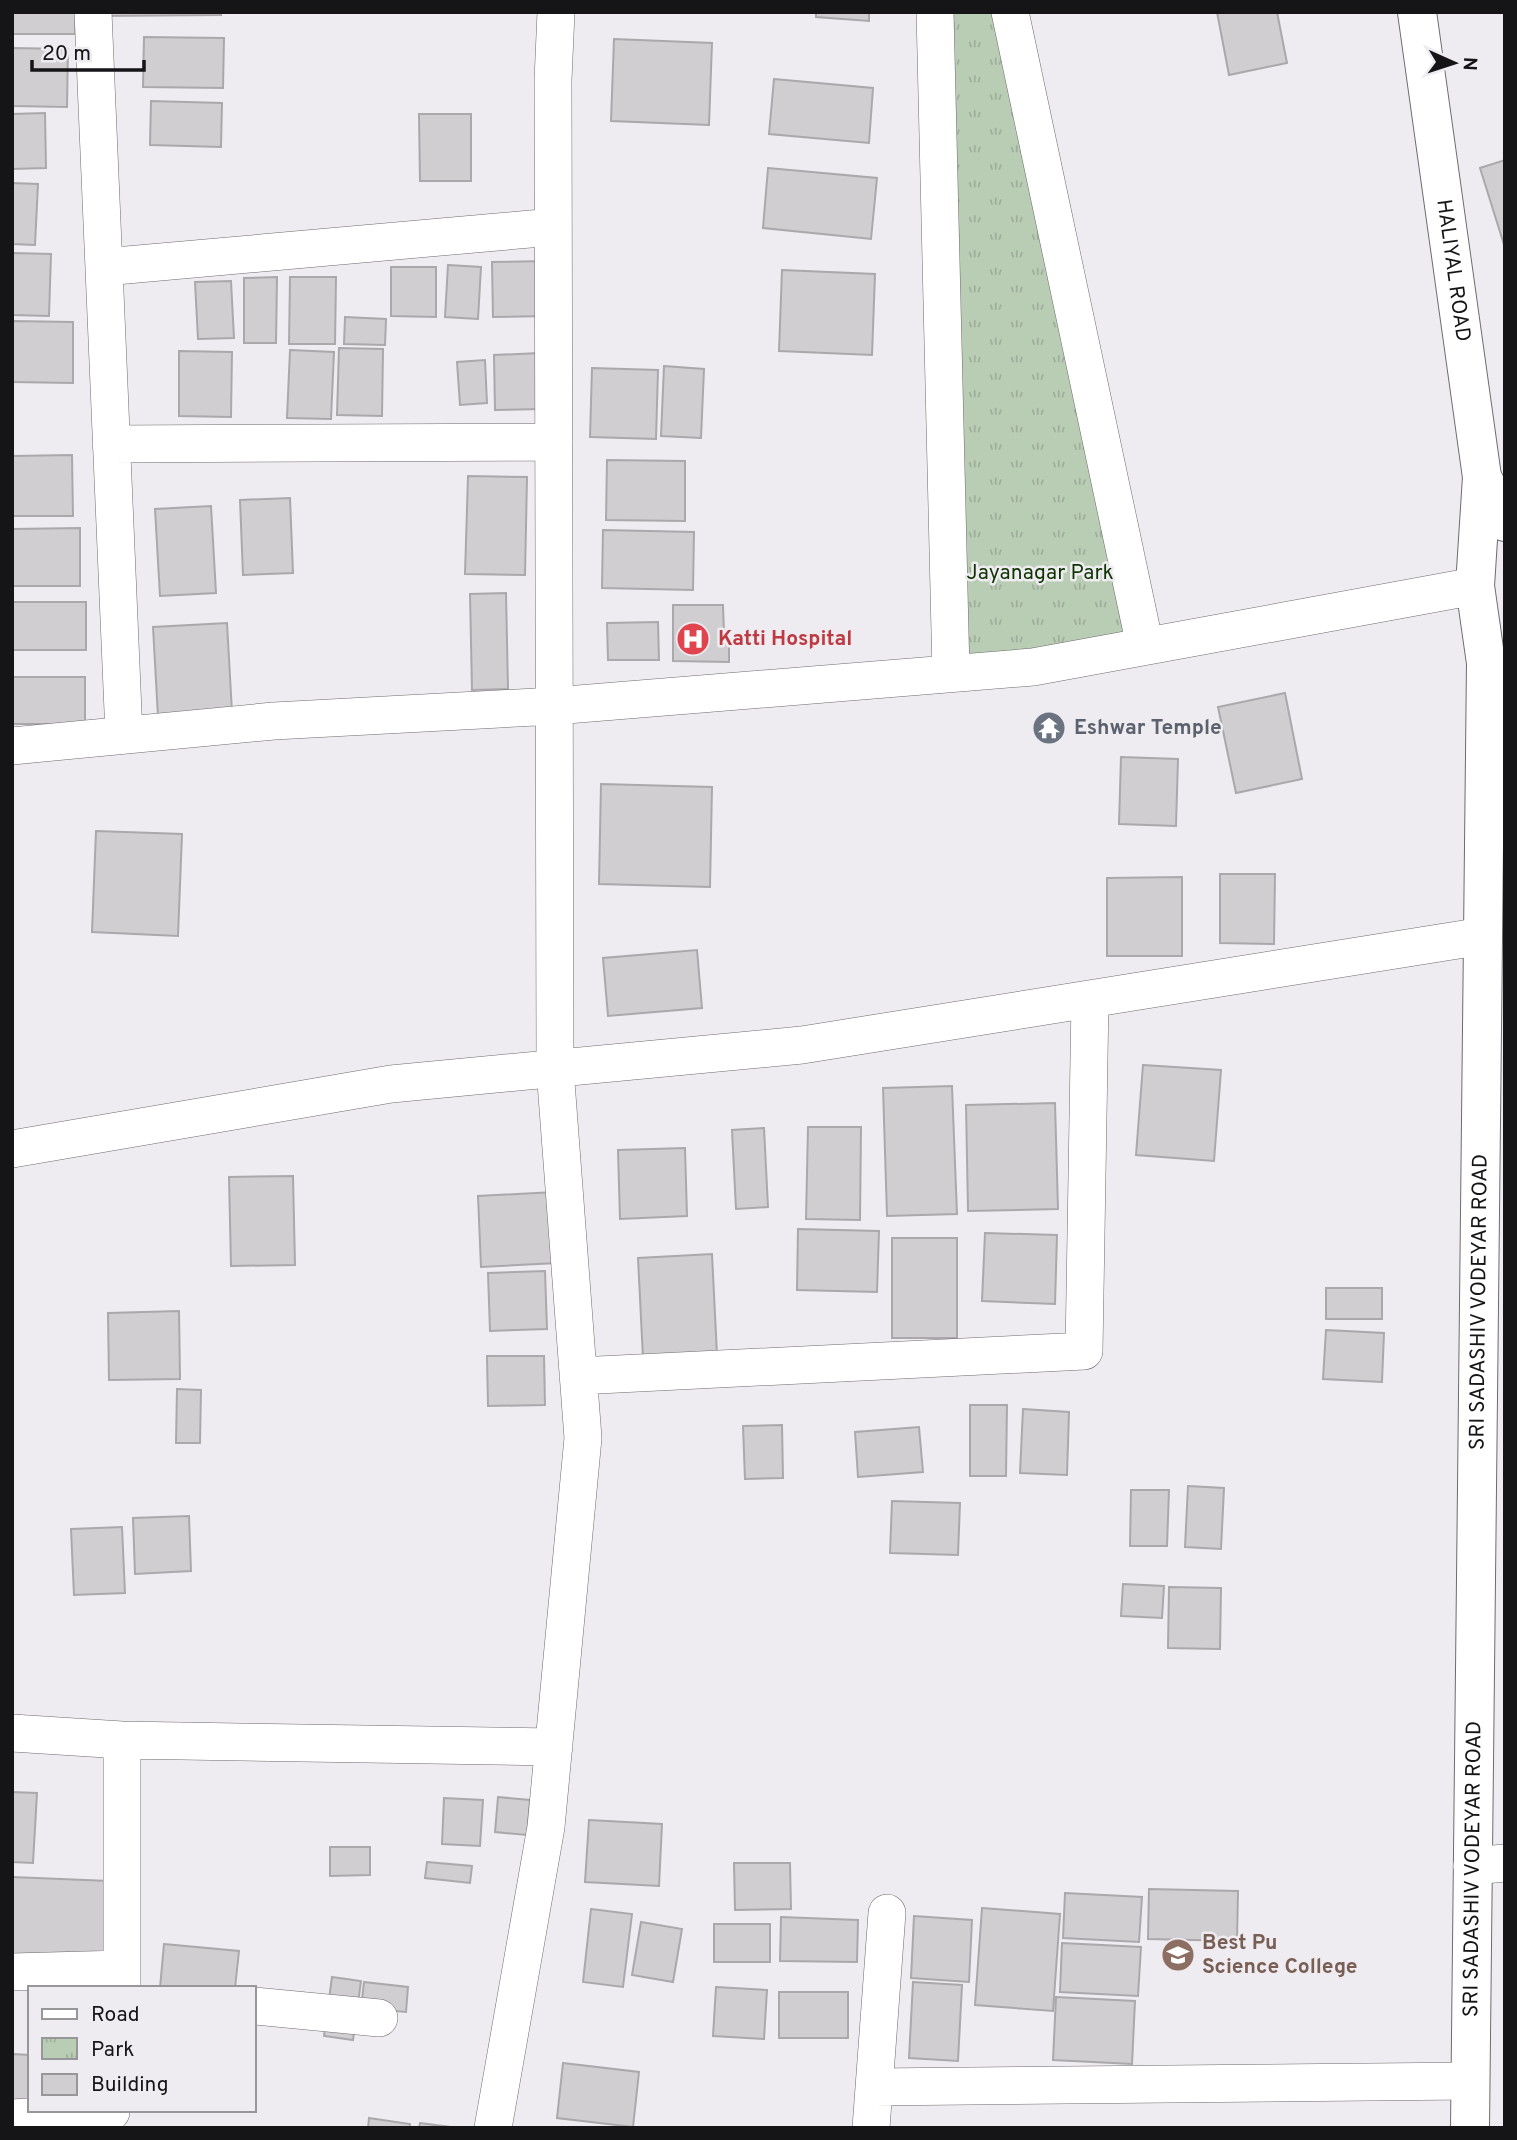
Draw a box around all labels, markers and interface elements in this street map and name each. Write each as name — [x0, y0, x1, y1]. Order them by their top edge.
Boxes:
scale bar — [32, 28, 144, 72]
north arrow — [1419, 28, 1489, 98]
text: 20 m — [42, 41, 91, 68]
text: N — [1457, 56, 1481, 71]
street label: HALIYAL ROAD — [1430, 197, 1476, 343]
park label: Jayanagar Park — [966, 560, 1114, 587]
hospital icon: Katti Hospital — [674, 620, 712, 658]
place label: Katti Hospital — [718, 626, 852, 653]
temple icon: Eshwar Temple — [1030, 709, 1068, 747]
place label: Eshwar Temple — [1074, 715, 1222, 742]
street label: SRI SADASHIV VODEYAR ROAD — [1464, 1154, 1494, 1450]
street label: SRI SADASHIV VODEYAR ROAD — [1458, 1721, 1488, 2017]
place label: Best Pu Science College — [1202, 1930, 1358, 1981]
school or university icon: Best Pu Science College — [1159, 1936, 1197, 1974]
legend — [28, 1986, 256, 2112]
text: Road — [91, 2002, 140, 2029]
text: Park — [91, 2037, 134, 2064]
text: Building — [91, 2072, 169, 2099]

